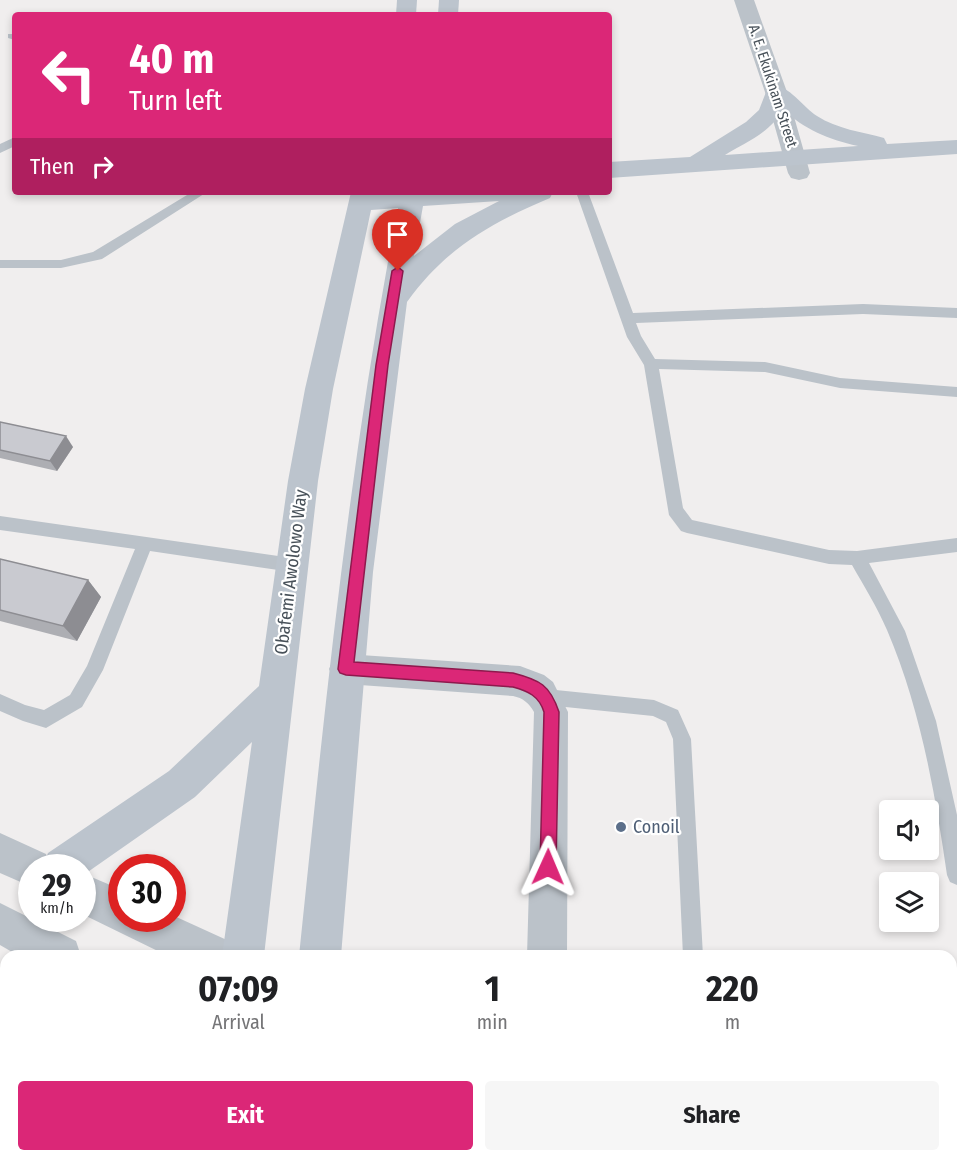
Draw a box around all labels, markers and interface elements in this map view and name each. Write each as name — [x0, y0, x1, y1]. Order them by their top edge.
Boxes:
street label: A. E. Ekukinam Street — [745, 22, 801, 150]
text: 40 m — [129, 34, 214, 84]
icon: left — [30, 36, 108, 114]
text: Turn left — [129, 85, 222, 117]
icon: right — [86, 150, 119, 183]
text: Then — [30, 153, 74, 180]
pin — [372, 209, 423, 271]
icon: arrive — [381, 218, 414, 251]
street label: Obafemi Awolowo Way — [270, 488, 312, 656]
map controls — [879, 800, 939, 932]
button: sound — [879, 800, 939, 860]
place label: Conoil — [633, 816, 680, 838]
marker: Conoil — [614, 820, 628, 834]
position arrow — [516, 835, 580, 899]
speed limit sign: 30 — [108, 854, 186, 932]
text: 29 — [42, 868, 72, 904]
button: layers — [879, 872, 939, 932]
text: km/h — [40, 899, 74, 917]
text: 07:09 — [198, 967, 279, 1011]
text: 1 — [485, 967, 500, 1011]
text: 220 — [706, 967, 759, 1011]
text: Arrival — [212, 1010, 265, 1034]
text: min — [477, 1010, 508, 1034]
text: m — [725, 1010, 740, 1034]
button: Exit — [18, 1081, 473, 1150]
button: Share — [485, 1081, 939, 1150]

